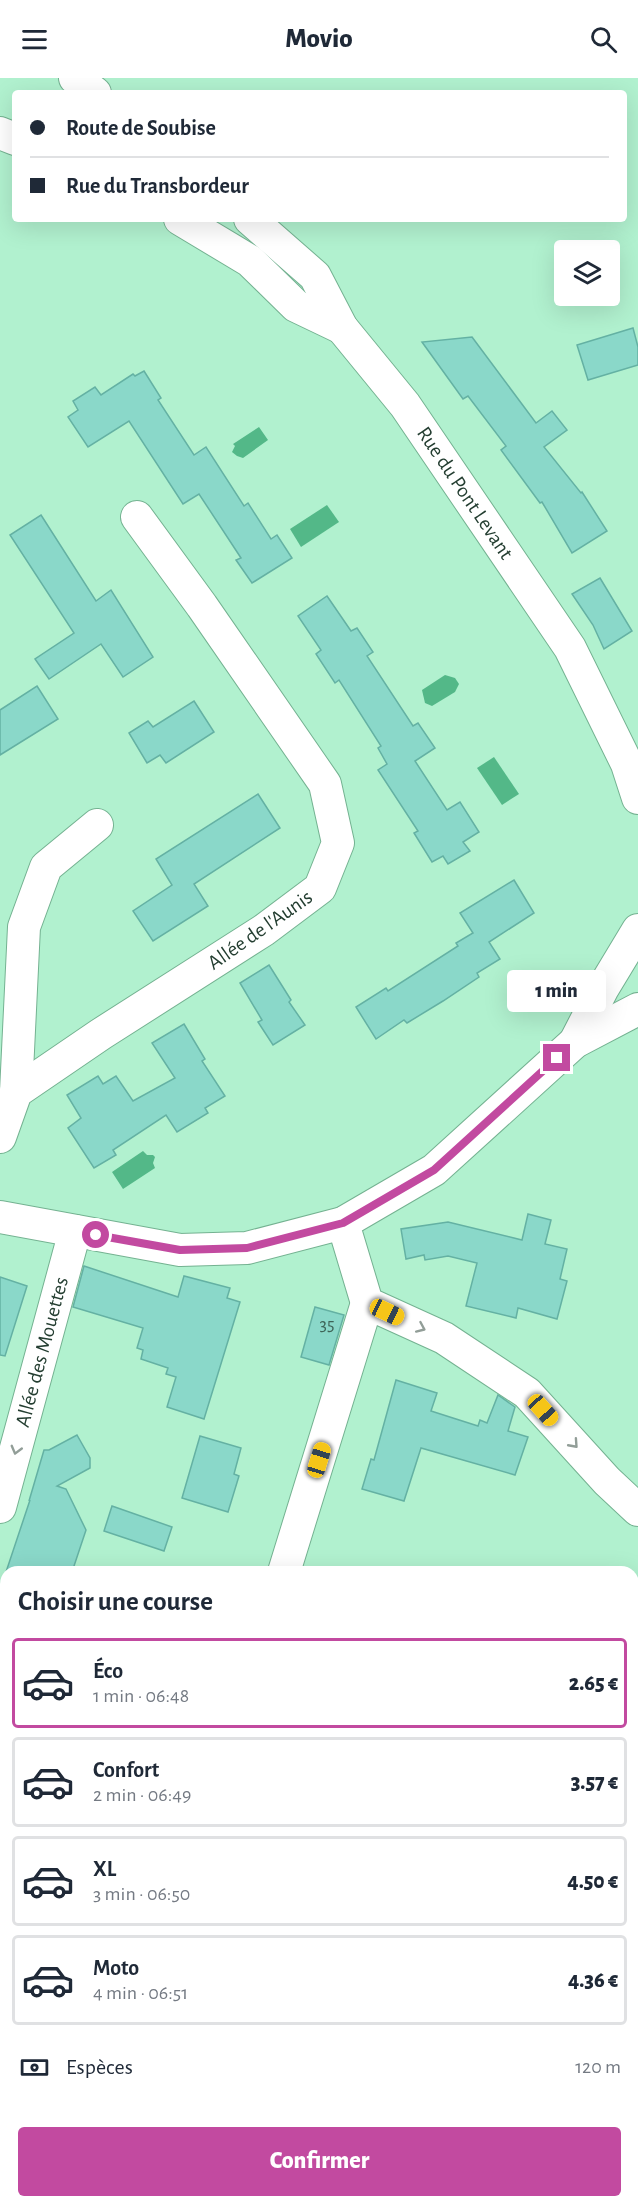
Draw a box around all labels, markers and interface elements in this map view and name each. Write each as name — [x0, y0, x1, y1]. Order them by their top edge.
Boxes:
icon: menu — [18, 23, 51, 56]
icon: search — [587, 23, 620, 56]
text: Movio — [285, 25, 353, 52]
text: Route de Soubise — [66, 117, 216, 139]
text: Rue du Transbordeur — [66, 175, 249, 197]
map controls — [554, 240, 620, 306]
button: layers — [554, 240, 620, 306]
street label: Rue du Pont Levant — [413, 423, 517, 563]
street label: Allée de l'Aunis — [204, 886, 316, 974]
callout: 1 min — [508, 971, 606, 1013]
text: 1 min — [535, 981, 578, 1001]
route end — [543, 1044, 570, 1071]
route start — [82, 1221, 109, 1248]
street label: Allée des Mouettes — [12, 1275, 72, 1429]
car — [367, 1296, 407, 1328]
house number: 35 — [320, 1316, 334, 1334]
one-way arrow — [414, 1320, 425, 1332]
car — [524, 1391, 562, 1429]
one-way arrow — [567, 1438, 578, 1448]
car — [305, 1440, 333, 1480]
one-way arrow — [10, 1445, 23, 1455]
text: Choisir une course — [18, 1588, 213, 1615]
icon: car — [21, 1656, 75, 1710]
text: Éco — [93, 1660, 123, 1682]
text: 2.65 € — [569, 1672, 618, 1694]
text: 1 min · 06:48 — [93, 1686, 189, 1706]
icon: car — [21, 1755, 75, 1809]
text: Confort — [93, 1759, 159, 1781]
text: 3.57 € — [571, 1771, 618, 1793]
text: 2 min · 06:49 — [93, 1785, 191, 1805]
icon: car — [21, 1854, 75, 1908]
text: XL — [93, 1858, 116, 1880]
text: 4.50 € — [567, 1870, 618, 1892]
text: 3 min · 06:50 — [93, 1884, 190, 1904]
icon: car — [21, 1953, 75, 2007]
text: Moto — [93, 1957, 139, 1979]
text: 4.36 € — [568, 1969, 618, 1991]
text: 4 min · 06:51 — [93, 1983, 188, 2003]
icon: cash — [18, 2051, 51, 2084]
text: Espèces — [66, 2056, 133, 2078]
text: 120 m — [575, 2057, 621, 2077]
button: Confirmer — [18, 2127, 621, 2196]

